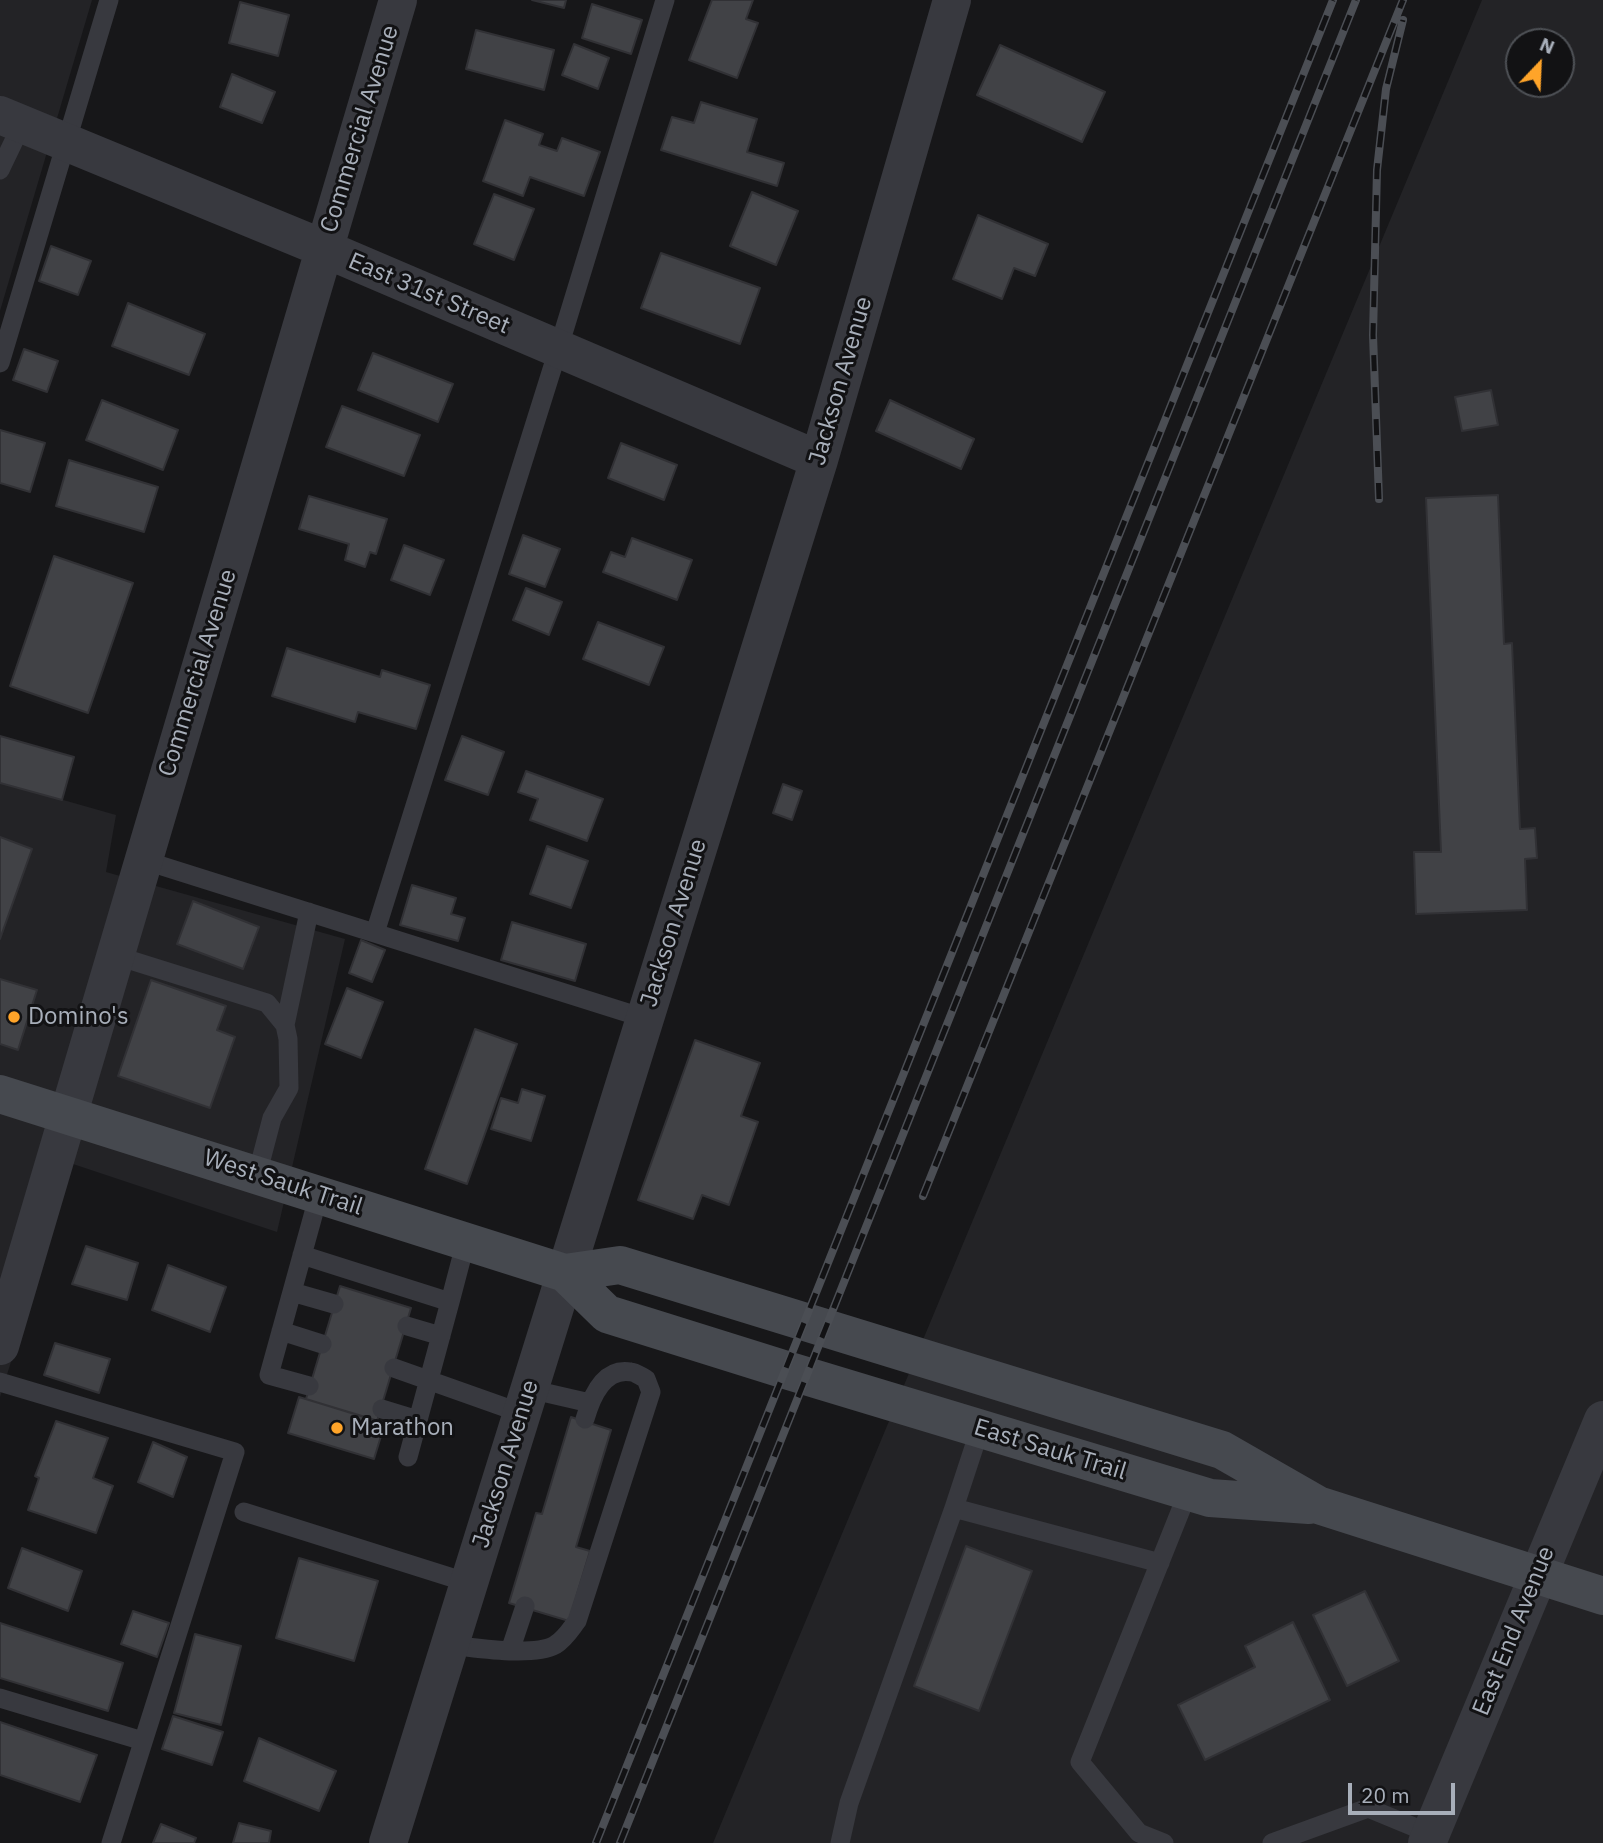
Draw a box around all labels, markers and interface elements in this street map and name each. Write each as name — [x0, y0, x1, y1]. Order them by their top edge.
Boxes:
street label: Commercial Avenue — [315, 22, 405, 236]
north arrow — [1505, 28, 1575, 98]
text: N — [1536, 32, 1558, 59]
street label: East 31st Street — [344, 247, 514, 341]
street label: Jackson Avenue — [803, 293, 879, 469]
street label: Commercial Avenue — [153, 566, 243, 780]
street label: Jackson Avenue — [635, 836, 713, 1010]
place label: Domino's — [28, 1003, 129, 1031]
marker: Domino's — [6, 1009, 22, 1025]
street label: West Sauk Trail — [200, 1144, 366, 1222]
street label: Jackson Avenue — [467, 1377, 545, 1551]
street label: East Sauk Trail — [970, 1413, 1130, 1487]
place label: Marathon — [351, 1414, 454, 1442]
marker: Marathon — [329, 1420, 345, 1436]
street label: East End Avenue — [1467, 1542, 1561, 1720]
scale bar — [1351, 1770, 1458, 1814]
text: 20 m — [1361, 1781, 1410, 1809]

